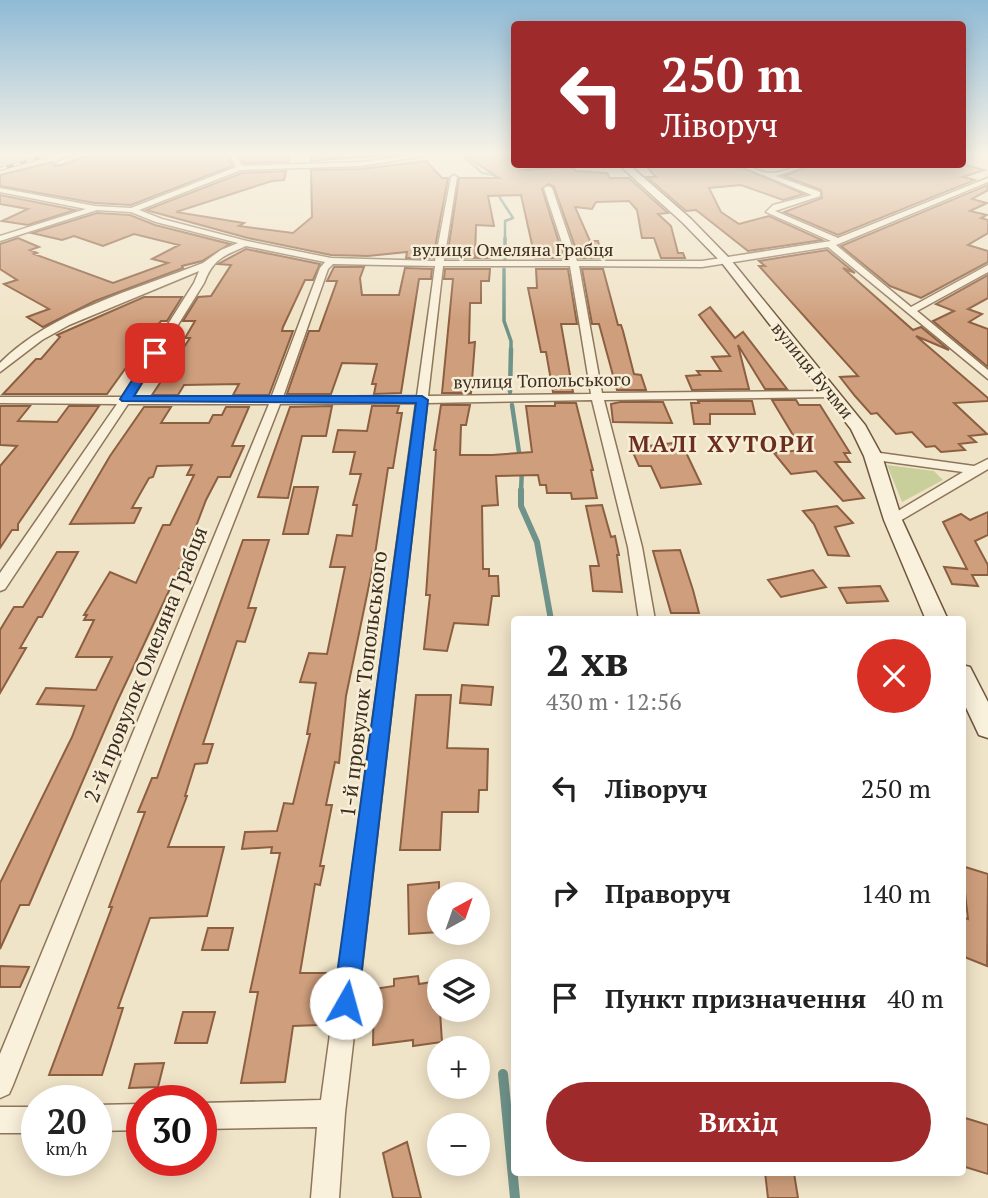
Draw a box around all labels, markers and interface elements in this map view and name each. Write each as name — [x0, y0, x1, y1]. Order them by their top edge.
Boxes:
text: 250 m — [661, 41, 803, 106]
icon: left — [546, 49, 637, 140]
text: Ліворуч — [661, 104, 778, 146]
street label: вулиця Омеляна Грабця — [412, 237, 614, 261]
street label: вулиця Бучми — [767, 317, 859, 423]
pin — [125, 323, 185, 383]
icon: arrive — [136, 334, 174, 372]
street label: вулиця Топольського — [453, 366, 631, 394]
district label: МАЛІ ХУТОРИ — [628, 428, 816, 459]
street label: 2-й провулок Омеляна Грабця — [77, 522, 213, 806]
street label: 1-й провулок Топольського — [333, 549, 393, 819]
text: 2 хв — [546, 632, 629, 688]
button: close — [857, 639, 931, 713]
text: 430 m · 12:56 — [546, 686, 681, 717]
icon: left — [546, 769, 584, 807]
text: Ліворуч — [605, 771, 708, 805]
text: 250 m — [861, 771, 931, 805]
icon: right — [546, 874, 584, 912]
text: Праворуч — [605, 876, 731, 910]
text: 140 m — [861, 876, 931, 910]
north arrow — [427, 882, 490, 945]
map controls — [427, 882, 490, 1176]
button: layers — [427, 959, 490, 1022]
position arrow — [309, 966, 383, 1040]
icon: arrive — [546, 979, 584, 1017]
text: Пункт призначення — [605, 981, 866, 1015]
text: 40 m — [887, 981, 944, 1015]
button: + — [427, 1036, 490, 1099]
button: Вихід — [546, 1082, 931, 1162]
speed limit sign: 30 — [126, 1085, 217, 1176]
text: 20 — [47, 1098, 86, 1144]
button: − — [427, 1113, 490, 1176]
text: km/h — [46, 1136, 87, 1160]

